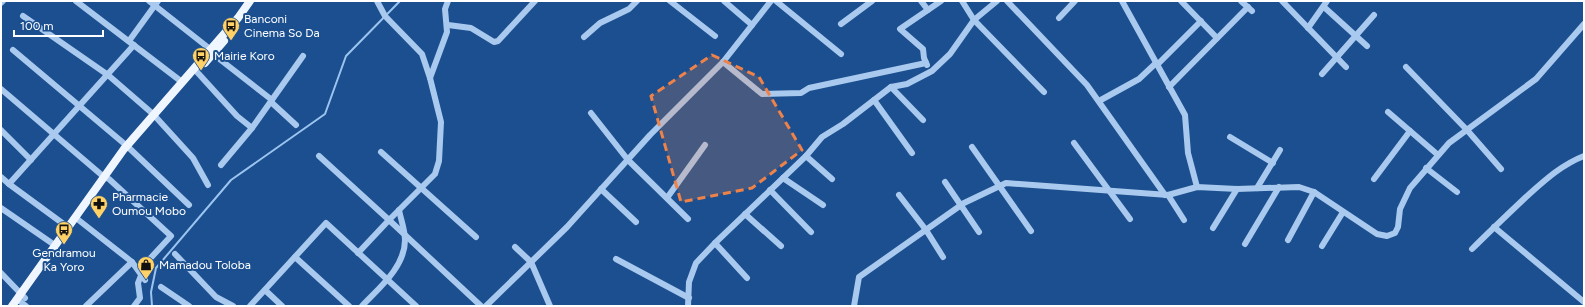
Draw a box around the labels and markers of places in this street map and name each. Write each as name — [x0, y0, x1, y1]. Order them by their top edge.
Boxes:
place label: Banconi Cinema So Da — [244, 12, 320, 40]
bus stop icon: Banconi Cinema So Da — [221, 16, 241, 41]
bus stop icon: Mairie Koro — [191, 46, 211, 71]
place label: Mairie Koro — [214, 49, 275, 63]
place label: Pharmacie Oumou Mobo — [112, 190, 186, 218]
pharmacy icon: Pharmacie Oumou Mobo — [89, 194, 109, 219]
bus stop icon: Gendramou Ka Yoro — [54, 220, 74, 245]
place label: Gendramou Ka Yoro — [32, 246, 96, 274]
shop icon: Mamadou Toloba — [136, 255, 156, 280]
place label: Mamadou Toloba — [159, 258, 251, 272]

